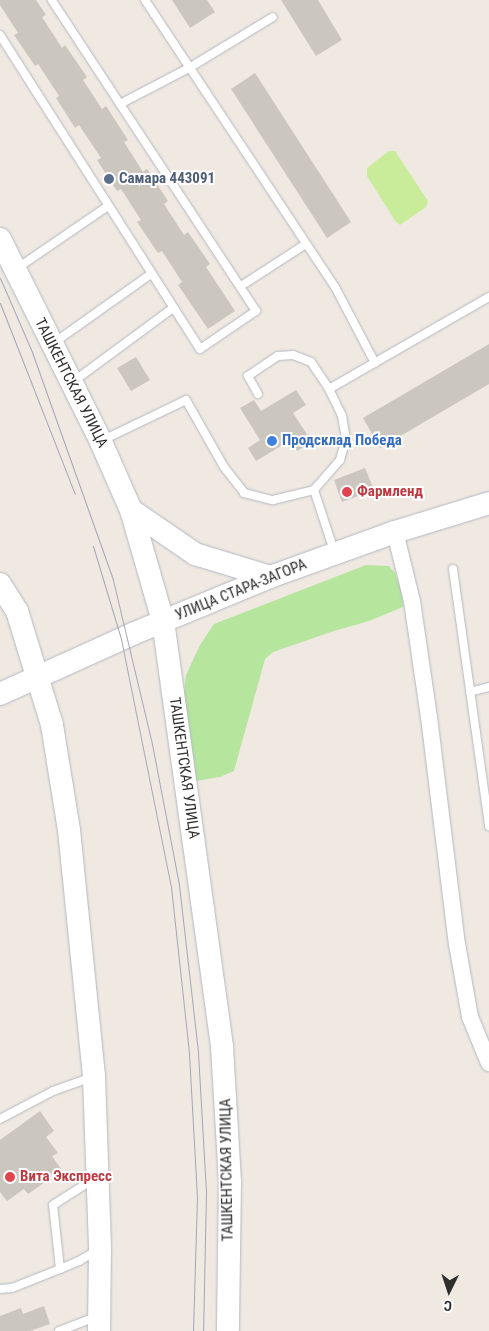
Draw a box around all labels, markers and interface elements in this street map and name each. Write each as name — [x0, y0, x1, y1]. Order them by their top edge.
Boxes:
place label: Самара 443091 — [119, 170, 215, 188]
marker: Самара 443091 — [103, 173, 115, 185]
street label: ТАШКЕНТСКАЯ УЛИЦА — [31, 315, 111, 451]
place label: Продсклад Победа — [282, 432, 402, 450]
marker: Продсклад Победа — [266, 435, 278, 447]
place label: Фармленд — [357, 483, 423, 501]
marker: Фармленд — [341, 486, 353, 498]
street label: УЛИЦА СТАРА-ЗАГОРА — [173, 555, 309, 625]
street label: ТАШКЕНТСКАЯ УЛИЦА — [165, 696, 203, 840]
street label: ТАШКЕНТСКАЯ УЛИЦА — [217, 1098, 237, 1242]
place label: Вита Экспресс — [20, 1168, 112, 1186]
marker: Вита Экспресс — [4, 1171, 16, 1183]
north arrow — [424, 1266, 474, 1316]
text: С — [443, 1298, 453, 1314]

